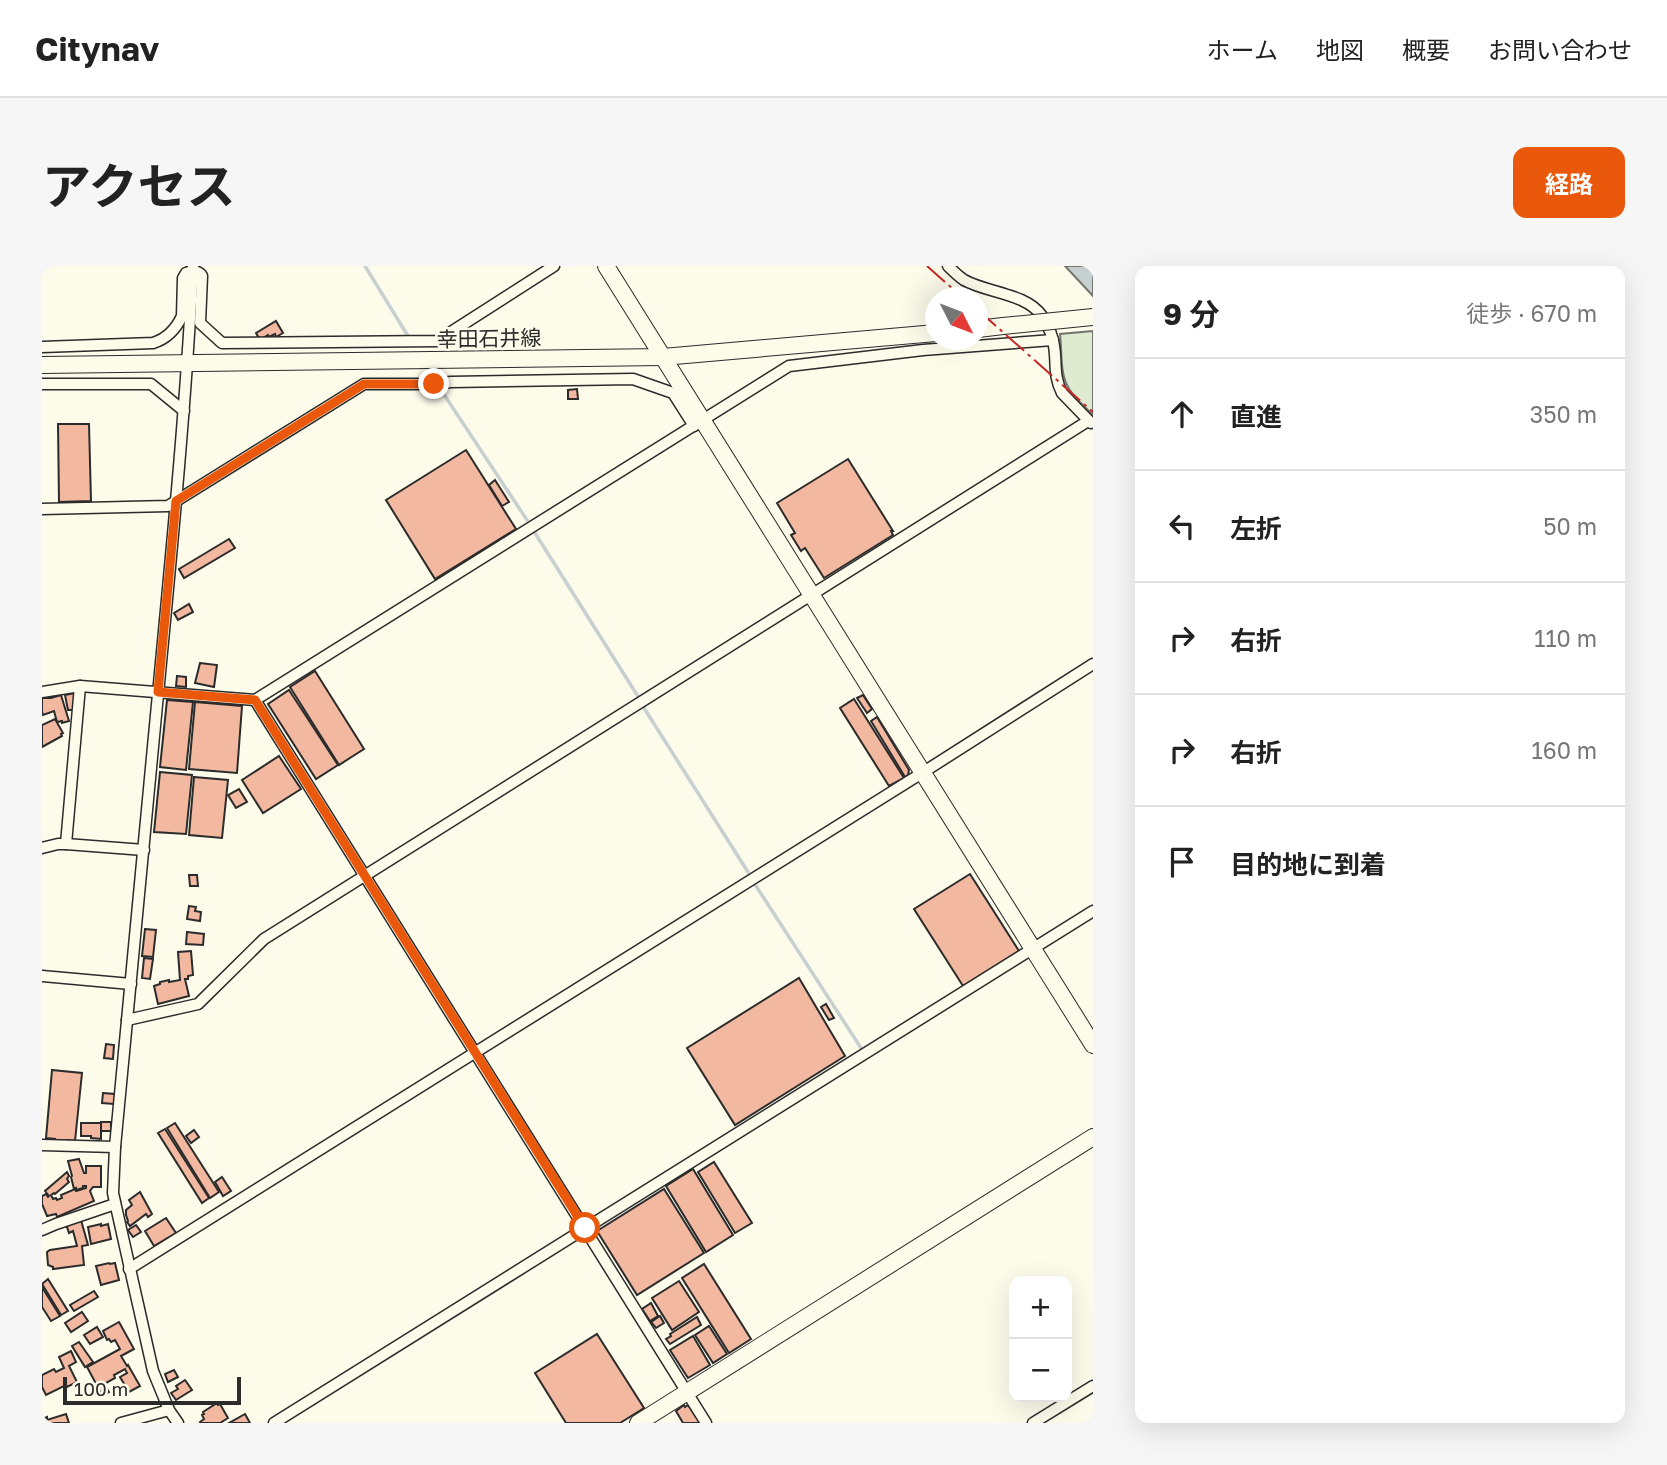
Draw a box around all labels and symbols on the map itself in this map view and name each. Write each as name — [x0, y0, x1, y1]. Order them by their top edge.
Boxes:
north arrow — [925, 287, 988, 350]
street label: 幸田石井線 — [436, 324, 542, 352]
route end — [418, 368, 449, 399]
route start — [569, 1212, 600, 1243]
scale bar — [63, 1374, 242, 1406]

